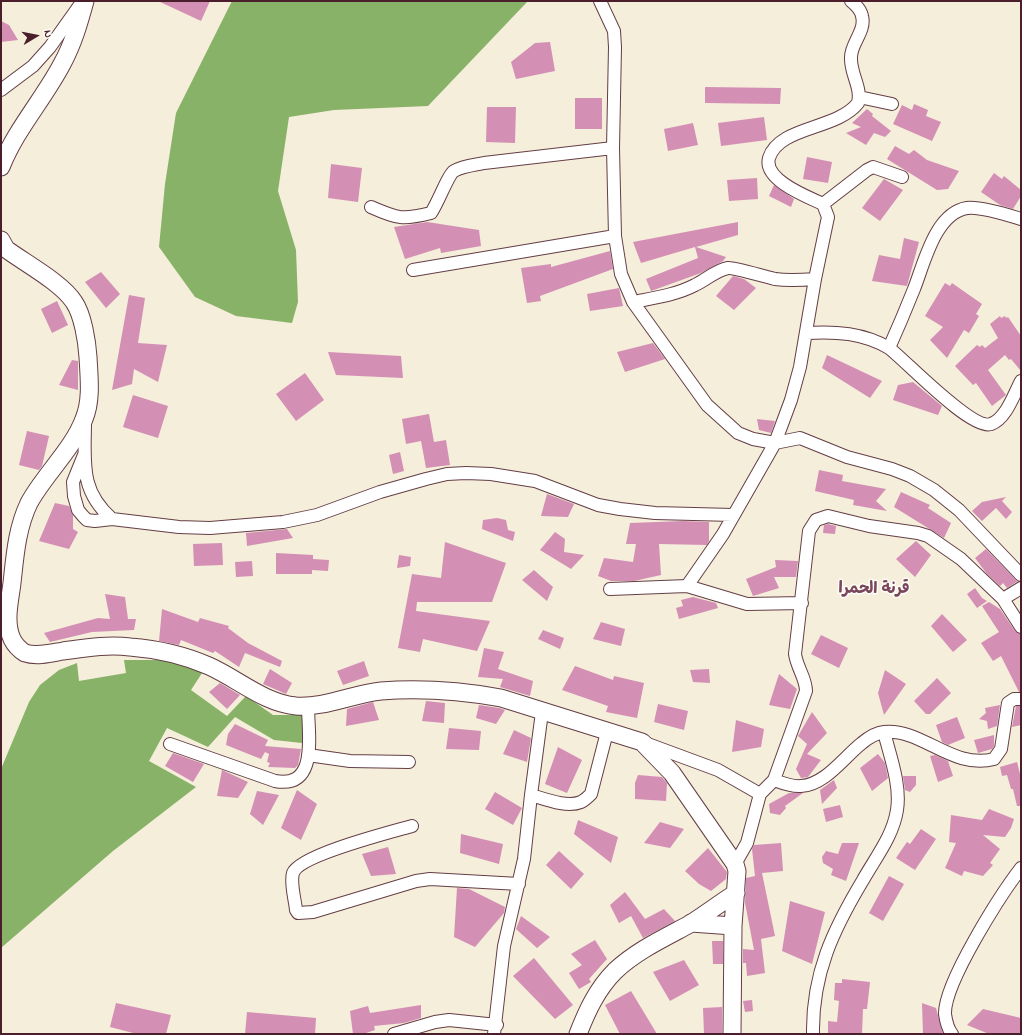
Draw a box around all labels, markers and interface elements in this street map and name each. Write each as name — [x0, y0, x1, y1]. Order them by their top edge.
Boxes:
north arrow — [16, 16, 56, 56]
text: N — [39, 29, 56, 39]
district label: قرنة الحمرا — [838, 580, 910, 600]

